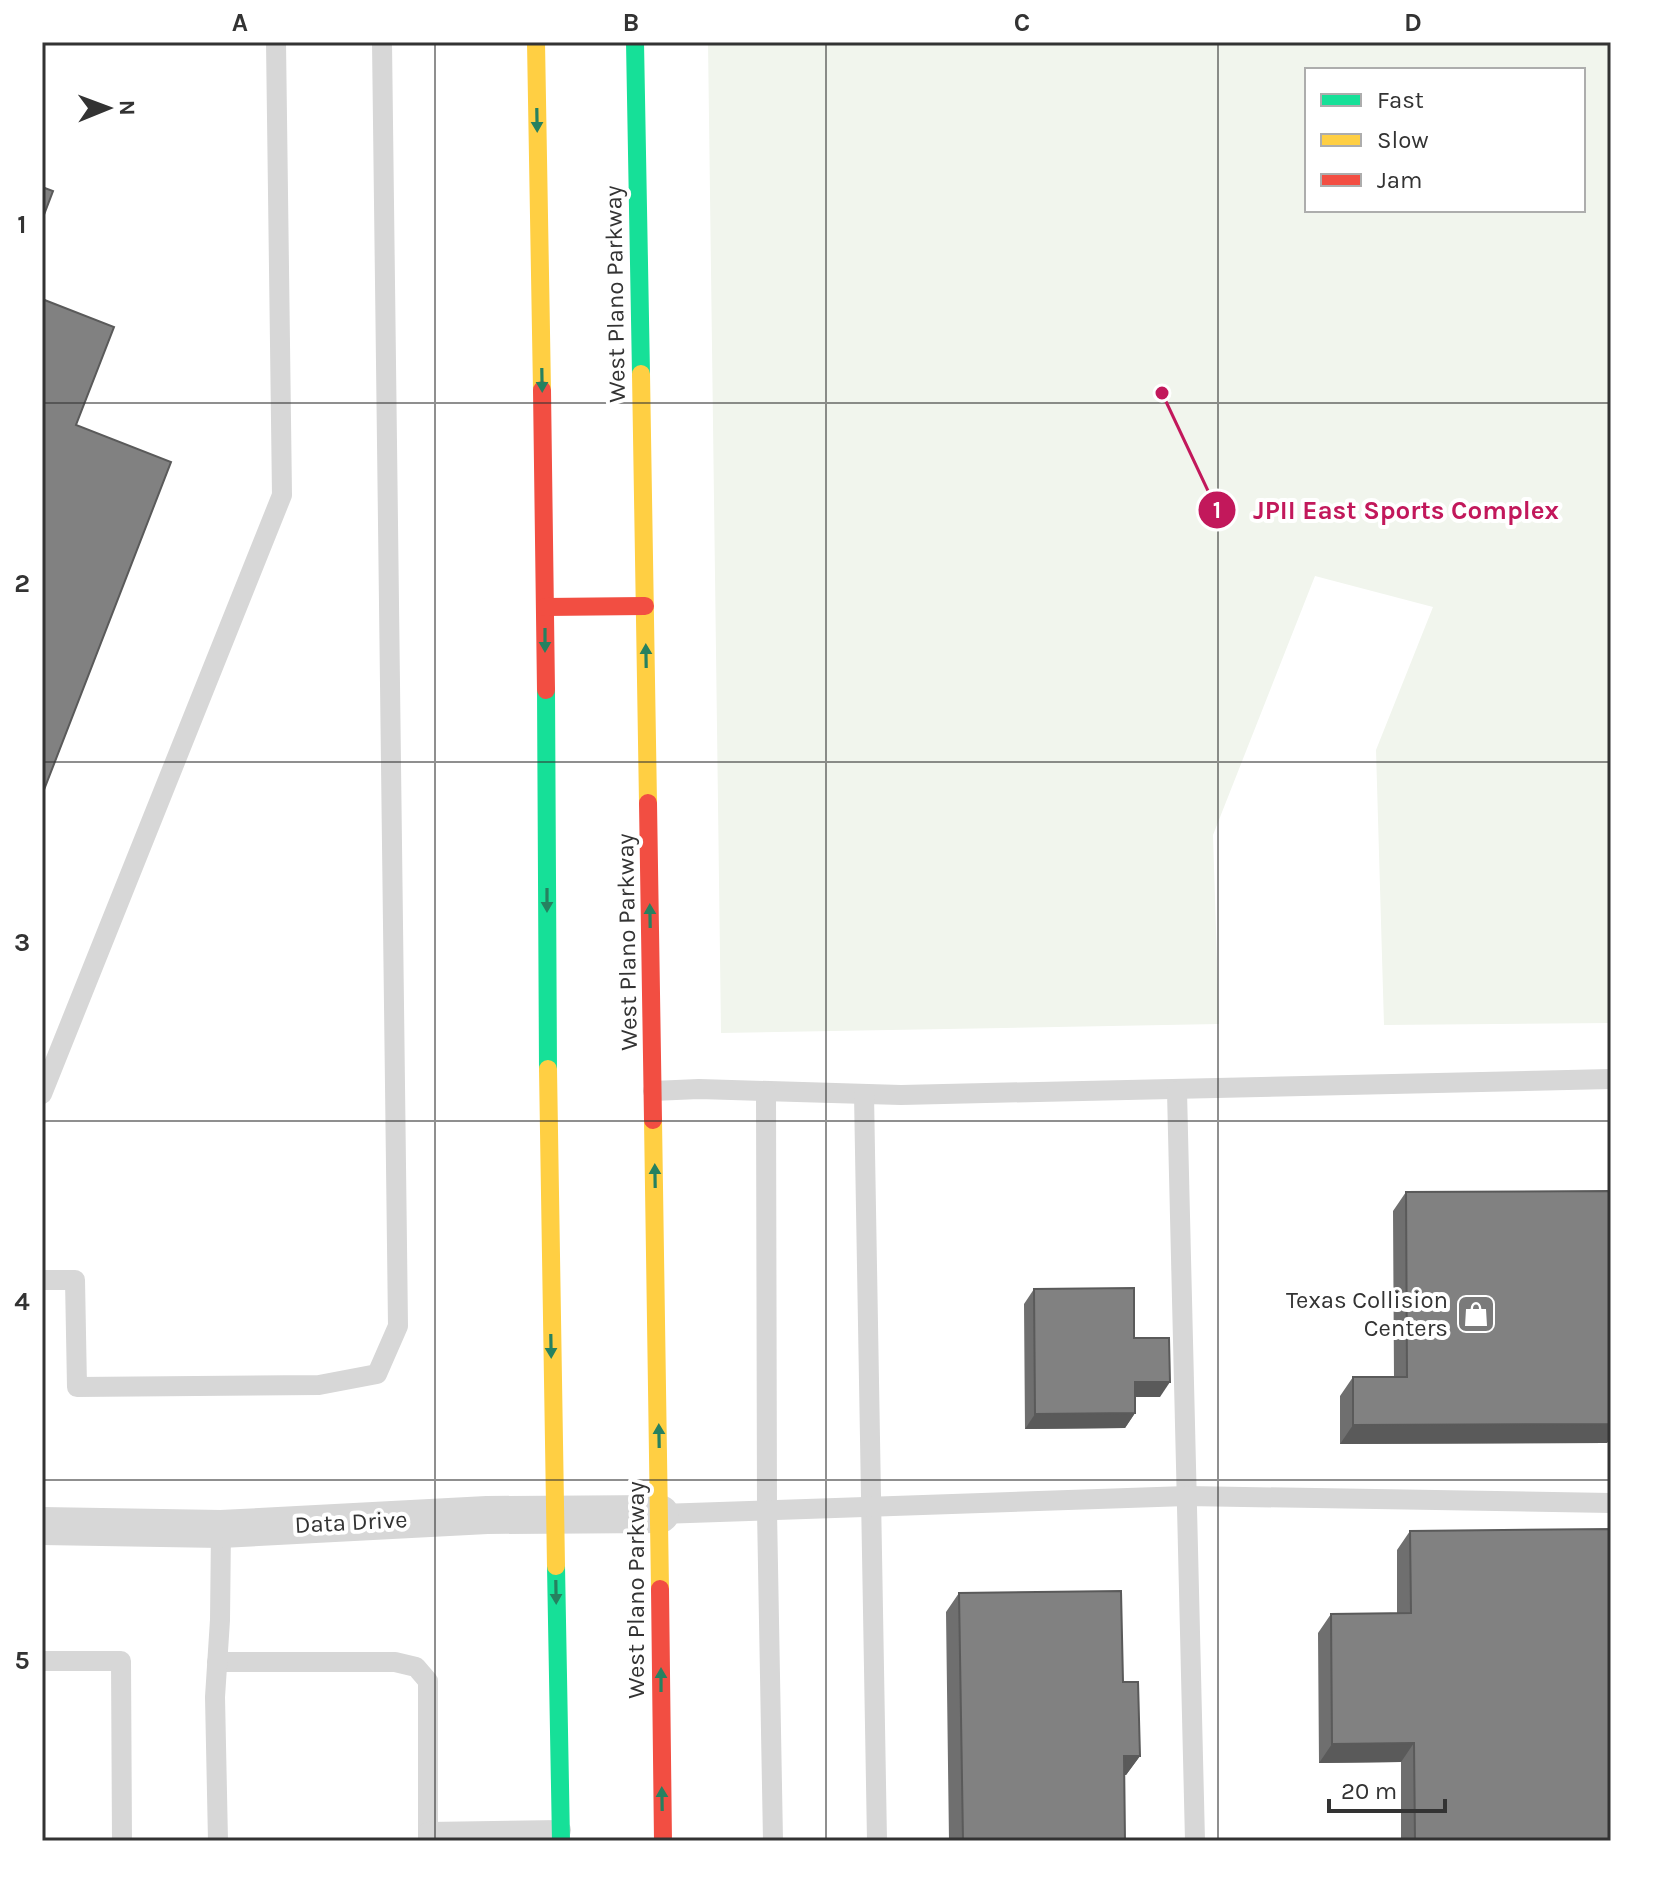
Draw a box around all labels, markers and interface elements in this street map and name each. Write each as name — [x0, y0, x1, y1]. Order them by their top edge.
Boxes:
text: A — [232, 7, 248, 38]
text: B — [623, 7, 639, 38]
text: C — [1014, 7, 1030, 38]
text: D — [1404, 7, 1422, 38]
north arrow — [68, 68, 148, 148]
legend — [1305, 68, 1585, 212]
text: Fast — [1377, 86, 1424, 114]
text: N — [114, 100, 140, 116]
one-way arrow — [531, 108, 544, 133]
text: Slow — [1377, 126, 1429, 154]
text: Jam — [1377, 166, 1422, 194]
street label: West Plano Parkway — [599, 185, 631, 403]
text: 1 — [17, 209, 27, 240]
one-way arrow — [535, 368, 548, 393]
callout: JPII East Sports Complex — [1197, 485, 1575, 535]
text: JPII East Sports Complex — [1253, 495, 1559, 526]
text: 1 — [1213, 496, 1221, 524]
text: 2 — [14, 568, 30, 599]
one-way arrow — [539, 628, 551, 653]
one-way arrow — [639, 643, 652, 668]
street label: West Plano Parkway — [611, 833, 643, 1051]
one-way arrow — [541, 888, 553, 913]
one-way arrow — [644, 903, 656, 928]
text: 3 — [14, 927, 30, 958]
one-way arrow — [648, 1163, 661, 1188]
text: 4 — [14, 1286, 30, 1317]
place label: Texas Collision Centers — [1286, 1286, 1448, 1342]
shop icon: Texas Collision Centers — [1455, 1293, 1497, 1335]
one-way arrow — [545, 1334, 558, 1359]
one-way arrow — [652, 1423, 665, 1448]
street label: West Plano Parkway — [622, 1481, 650, 1699]
street label: Data Drive — [294, 1505, 408, 1539]
one-way arrow — [549, 1580, 562, 1605]
text: 5 — [14, 1645, 30, 1676]
one-way arrow — [655, 1667, 667, 1692]
scale bar — [1329, 1763, 1445, 1813]
text: 20 m — [1341, 1777, 1397, 1805]
one-way arrow — [656, 1786, 668, 1811]

